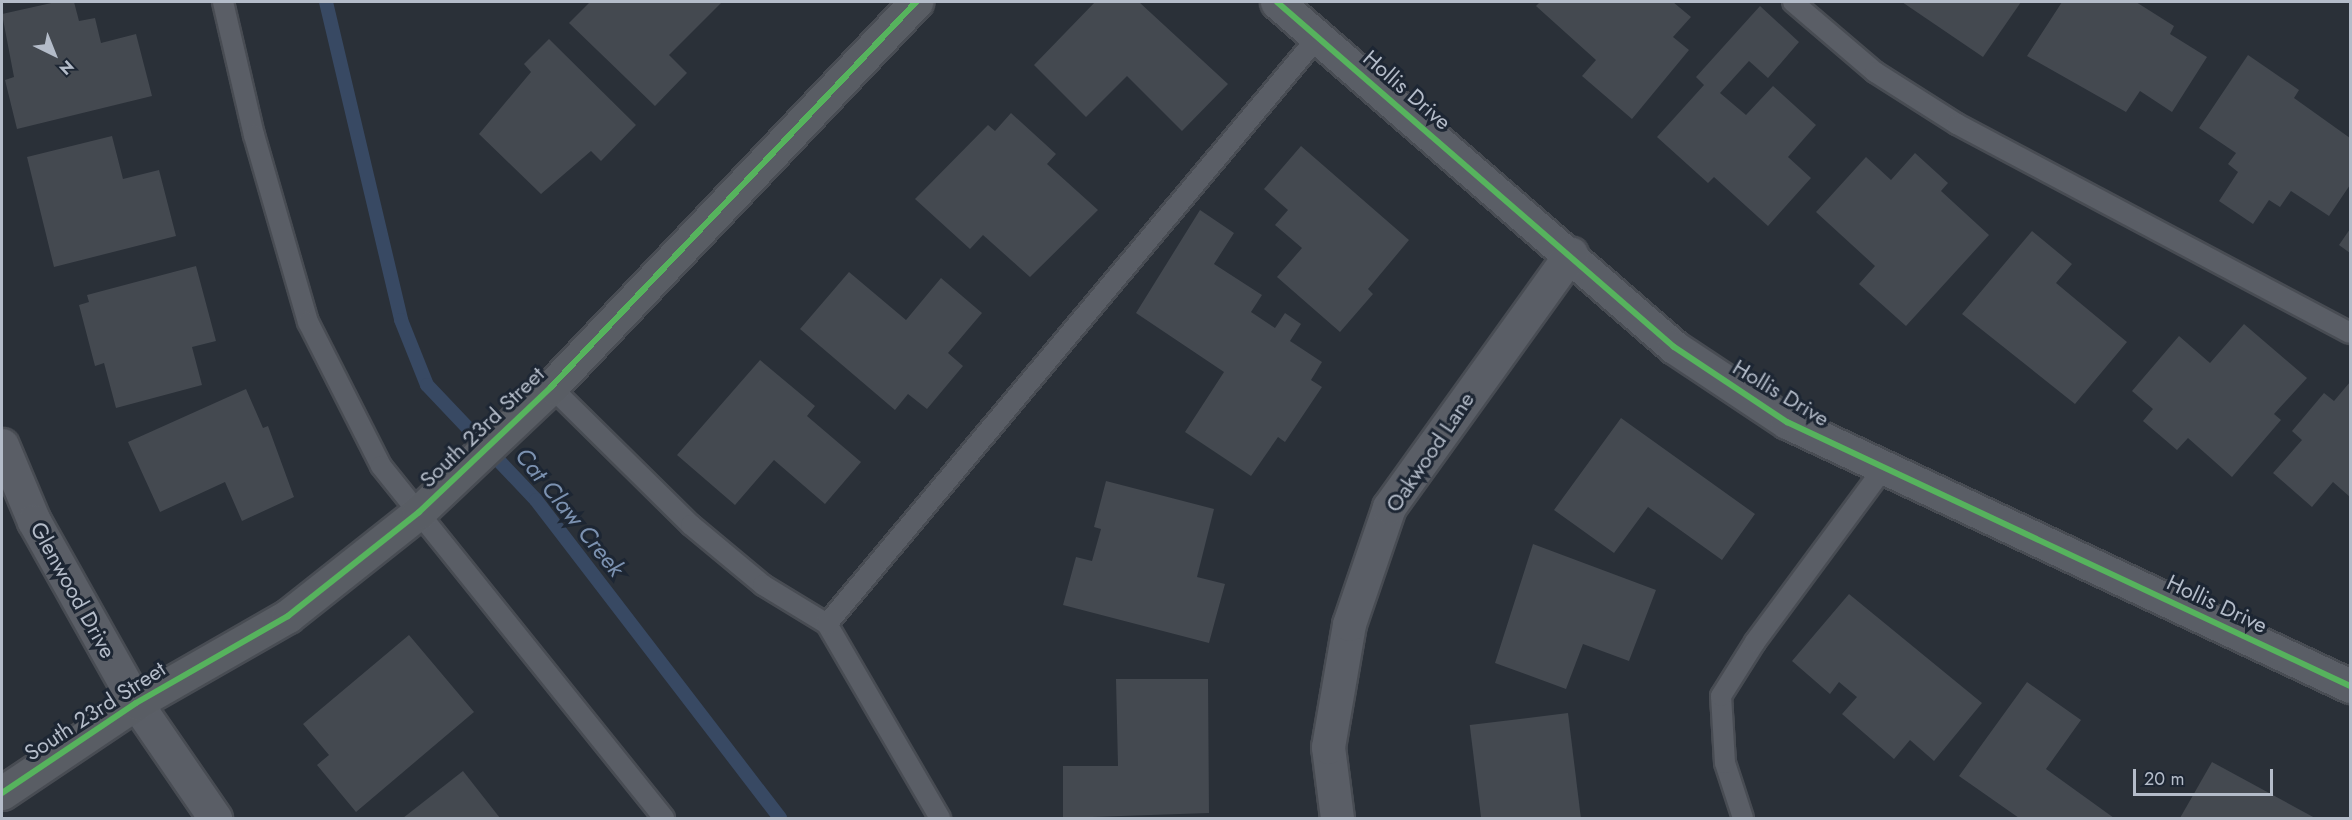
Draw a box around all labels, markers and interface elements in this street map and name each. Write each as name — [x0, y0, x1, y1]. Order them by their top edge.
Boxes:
north arrow — [24, 24, 84, 84]
street label: Hollis Drive — [1358, 45, 1456, 135]
text: N — [54, 55, 79, 80]
street label: Hollis Drive — [1728, 354, 1834, 432]
street label: South 23rd Street — [414, 361, 550, 493]
street label: Oakwood Lane — [1380, 387, 1480, 517]
water label: Cat Claw Creek — [509, 442, 631, 582]
street label: Glenwood Drive — [25, 517, 121, 663]
street label: Hollis Drive — [2163, 569, 2271, 639]
street label: South 23rd Street — [20, 656, 170, 766]
scale bar — [2136, 757, 2276, 795]
text: 20 m — [2144, 766, 2184, 792]

